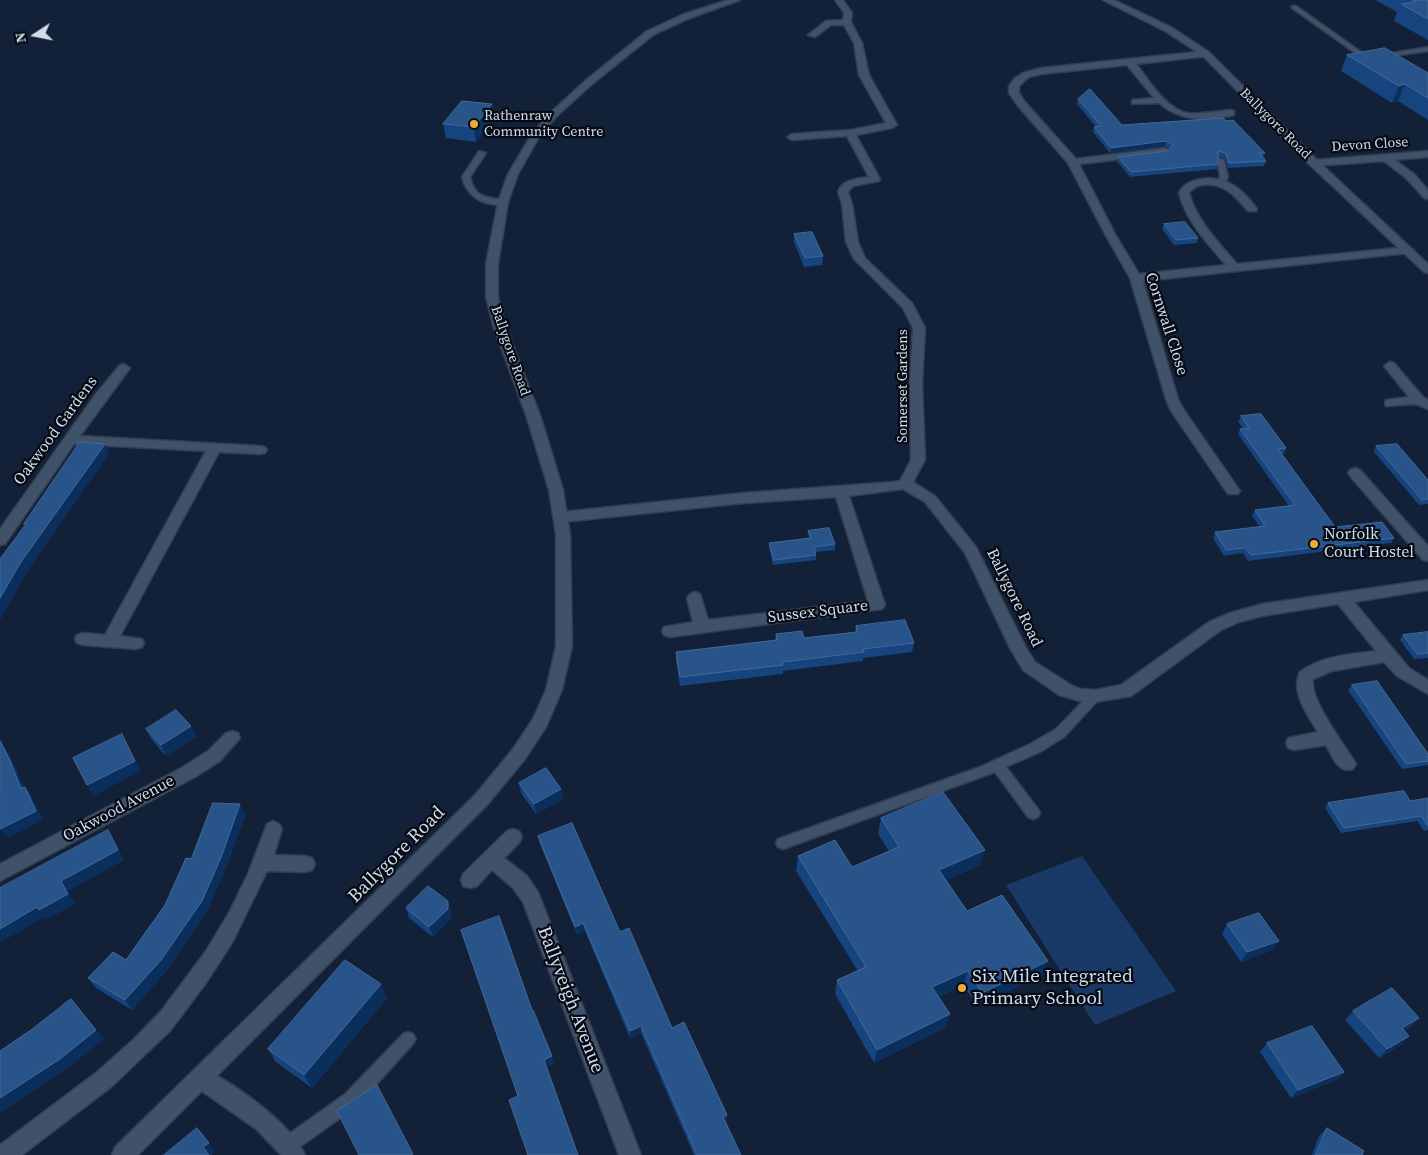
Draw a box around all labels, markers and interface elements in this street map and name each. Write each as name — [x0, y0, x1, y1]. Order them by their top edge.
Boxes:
north arrow — [10, 10, 60, 60]
text: N — [9, 31, 31, 45]
street label: Ballygore Road — [1236, 85, 1314, 163]
place label: Rathenraw Community Centre — [484, 108, 603, 140]
marker: Rathenraw Community Centre — [468, 118, 480, 130]
street label: Devon Close — [1331, 134, 1409, 156]
street label: Cornwall Close — [1140, 270, 1192, 378]
street label: Ballygore Road — [487, 304, 533, 398]
street label: Somerset Gardens — [895, 329, 911, 443]
street label: Oakwood Gardens — [10, 373, 102, 489]
place label: Norfolk Court Hostel — [1324, 525, 1414, 563]
marker: Norfolk Court Hostel — [1308, 538, 1320, 550]
street label: Ballygore Road — [982, 546, 1046, 650]
street label: Sussex Square — [767, 596, 869, 628]
street label: Oakwood Avenue — [60, 772, 178, 846]
street label: Ballygore Road — [344, 802, 450, 908]
street label: Ballyveigh Avenue — [532, 924, 608, 1076]
place label: Six Mile Integrated Primary School — [972, 966, 1133, 1010]
marker: Six Mile Integrated Primary School — [956, 982, 968, 994]

